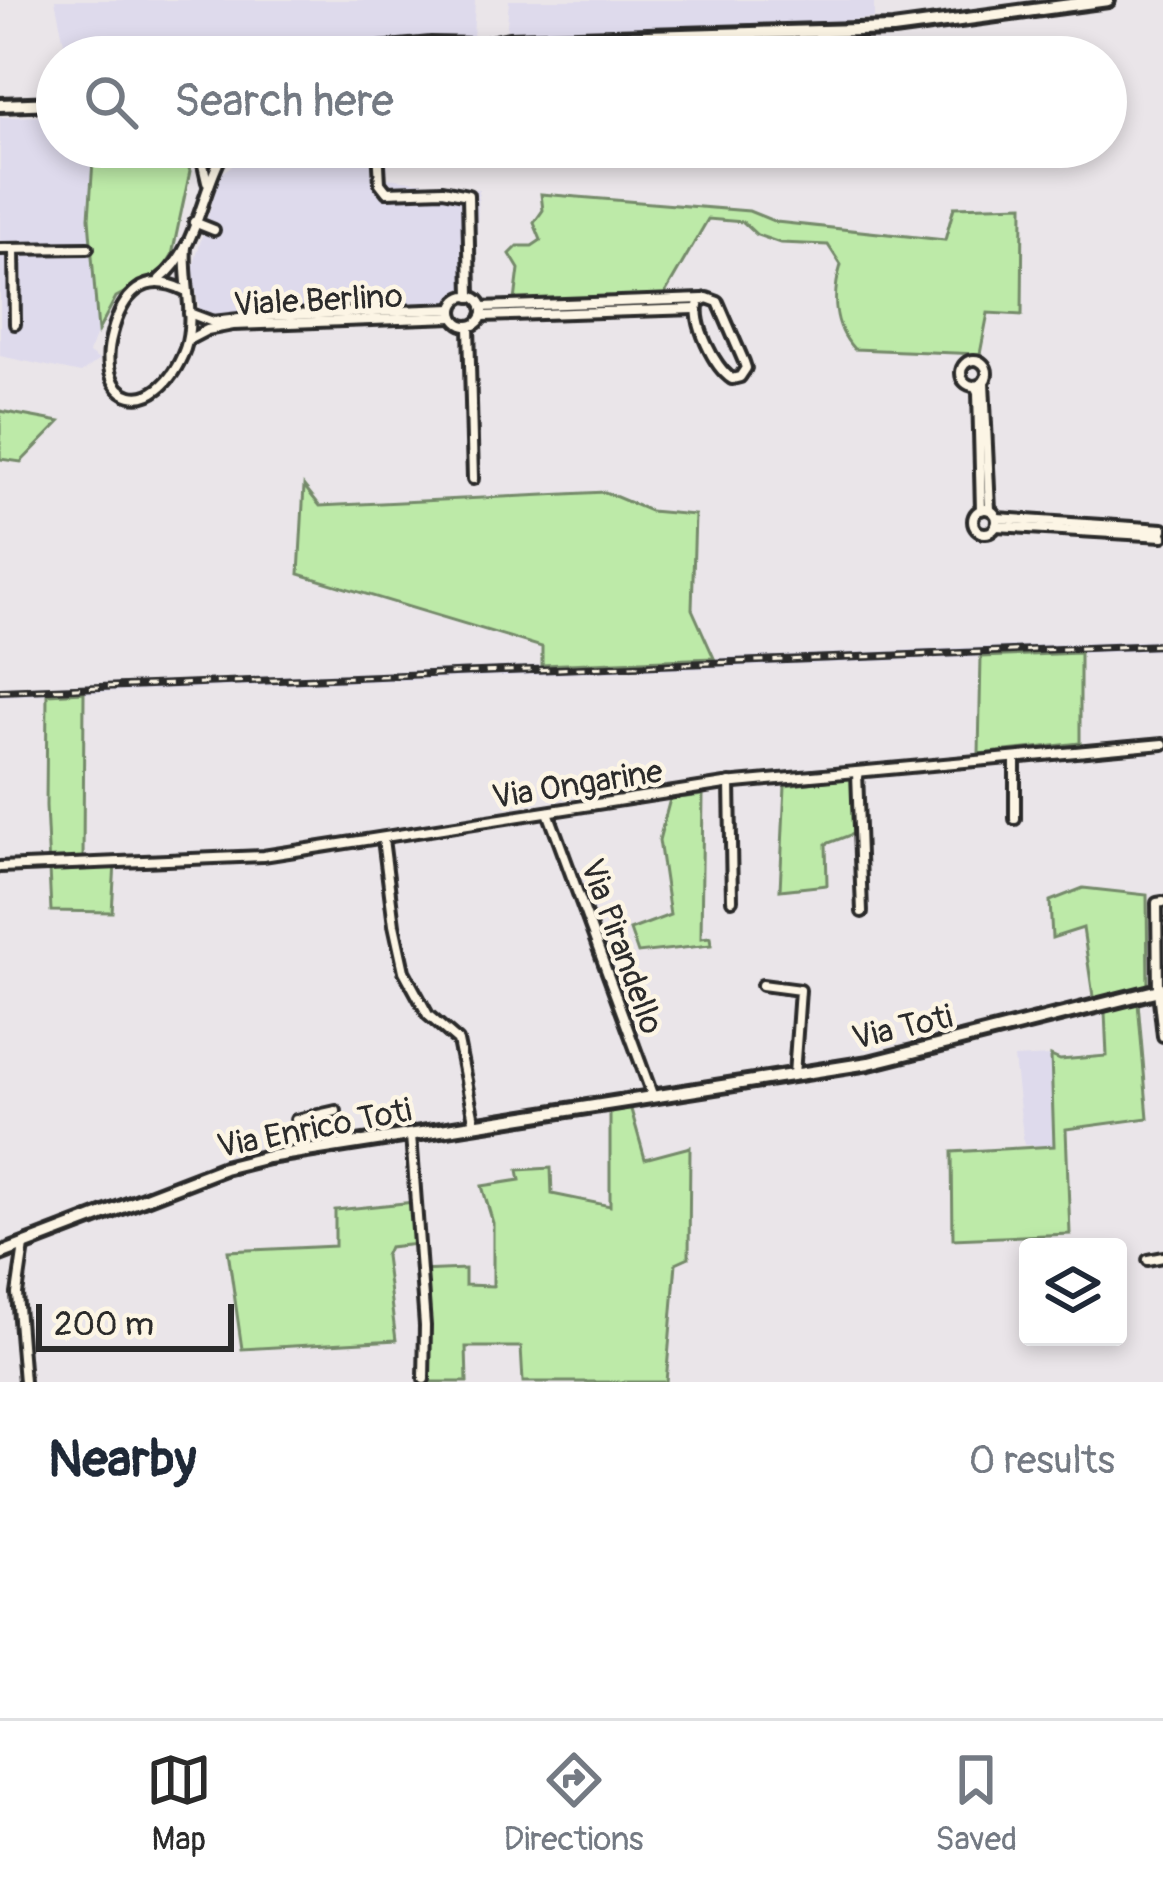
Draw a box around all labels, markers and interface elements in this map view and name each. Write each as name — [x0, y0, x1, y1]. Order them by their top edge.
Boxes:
search box — [36, 36, 1127, 168]
icon: search — [78, 69, 144, 135]
text: Search here — [174, 74, 394, 130]
street label: Viale Berlino — [232, 276, 404, 325]
street label: Via Ongarine — [489, 751, 665, 818]
street label: Via Pirandello — [571, 853, 672, 1040]
street label: Via Toti — [848, 996, 957, 1059]
street label: Via Enrico Toti — [214, 1090, 415, 1167]
map controls — [1019, 1238, 1127, 1346]
button: layers — [1019, 1238, 1127, 1346]
scale bar — [36, 1298, 234, 1351]
text: 200 m — [54, 1304, 154, 1345]
text: Nearby — [48, 1428, 196, 1492]
text: 0 results — [969, 1436, 1115, 1485]
tab: Map — [146, 1747, 212, 1860]
tab: Directions — [504, 1747, 644, 1860]
tab: Saved — [935, 1747, 1017, 1860]

